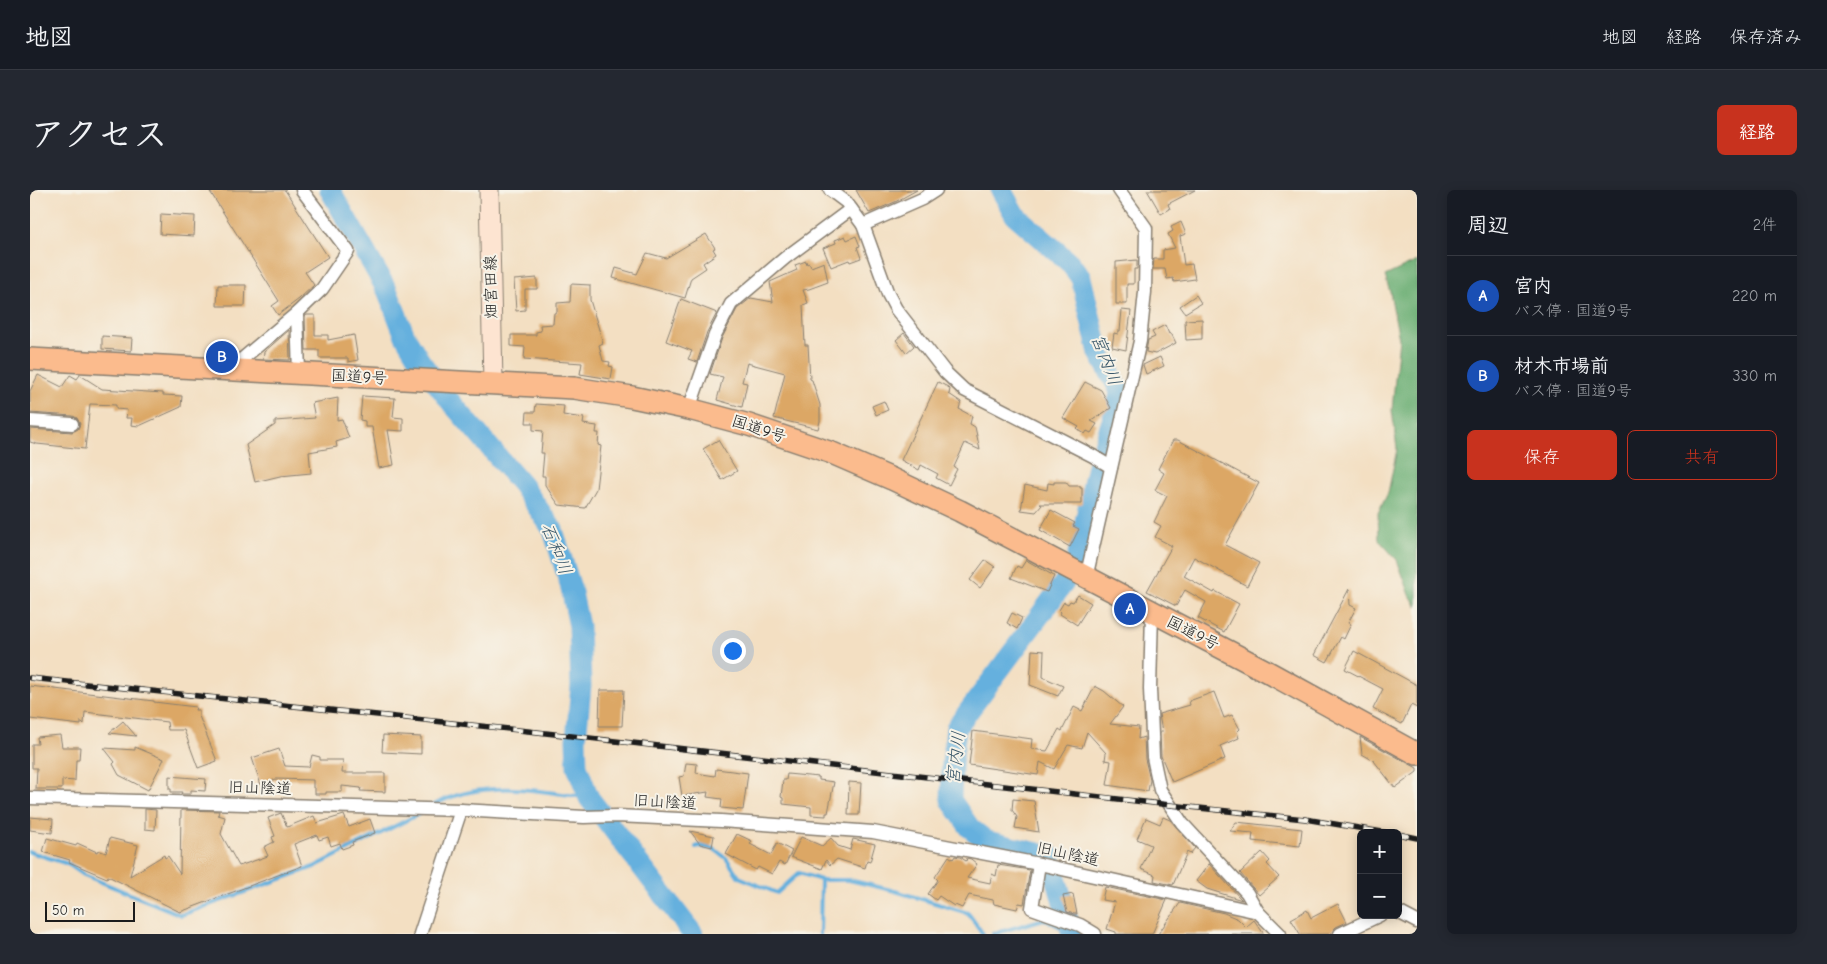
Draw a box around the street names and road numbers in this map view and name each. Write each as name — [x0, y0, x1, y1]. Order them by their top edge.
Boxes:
street label: 畑宮田線 — [481, 255, 501, 319]
street label: 国道9号 — [330, 367, 388, 387]
street label: 国道9号 — [729, 412, 789, 446]
street label: 国道9号 — [1164, 612, 1222, 654]
street label: 旧山陰道 — [228, 778, 292, 798]
street label: 旧山陰道 — [633, 791, 697, 813]
street label: 旧山陰道 — [1035, 839, 1101, 869]

